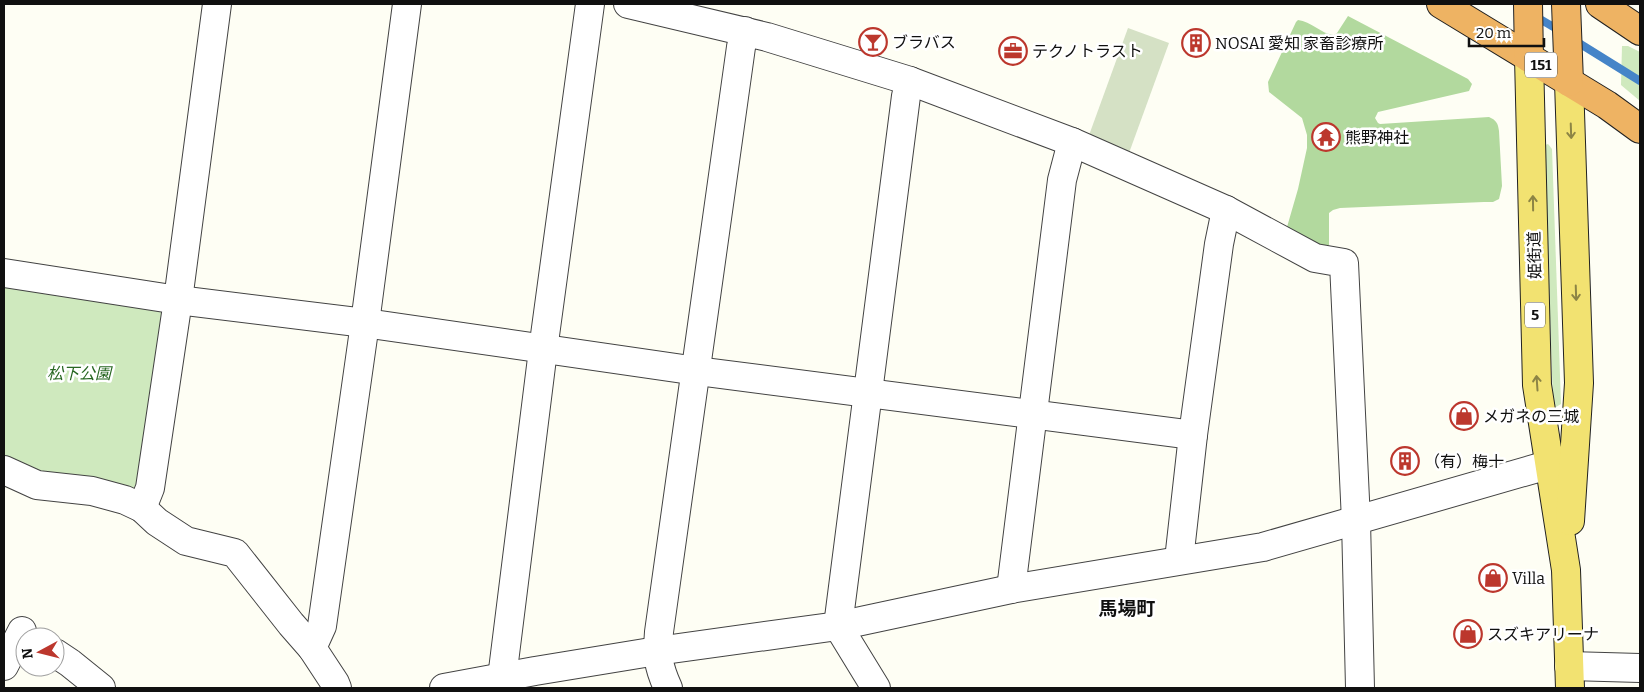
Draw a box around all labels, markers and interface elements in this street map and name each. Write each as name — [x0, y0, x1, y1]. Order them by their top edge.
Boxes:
scale bar — [1469, 15, 1544, 47]
text: 20 m — [1476, 24, 1512, 42]
bar icon: ブラバス — [858, 27, 888, 57]
building icon: NOSAI 愛知 家畜診療所 — [1181, 28, 1211, 58]
place label: ブラバス — [892, 33, 956, 52]
place label: NOSAI 愛知 家畜診療所 — [1215, 34, 1383, 53]
office icon: テクノトラスト — [998, 36, 1028, 66]
place label: テクノトラスト — [1032, 42, 1143, 61]
road number: 151 — [1525, 52, 1557, 78]
temple icon: 熊野神社 — [1311, 122, 1341, 152]
one-way arrow — [1566, 122, 1575, 138]
place label: 熊野神社 — [1345, 128, 1409, 147]
one-way arrow — [1528, 195, 1538, 212]
street label: 姫街道 — [1525, 231, 1544, 279]
one-way arrow — [1572, 285, 1581, 301]
road number: 5 — [1525, 302, 1545, 328]
park label: 松下公園 — [47, 364, 113, 383]
one-way arrow — [1533, 375, 1542, 391]
shop icon: メガネの三城 — [1449, 401, 1479, 431]
place label: メガネの三城 — [1483, 407, 1579, 426]
building icon: （有）梅十 — [1390, 446, 1420, 476]
place label: （有）梅十 — [1424, 452, 1504, 471]
shop icon: Villa — [1478, 563, 1508, 593]
place label: Villa — [1512, 569, 1545, 588]
district label: 馬場町 — [1098, 597, 1156, 620]
shop icon: スズキアリーナ — [1453, 619, 1483, 649]
place label: スズキアリーナ — [1487, 625, 1599, 644]
north arrow — [15, 627, 65, 677]
text: N — [18, 647, 37, 660]

